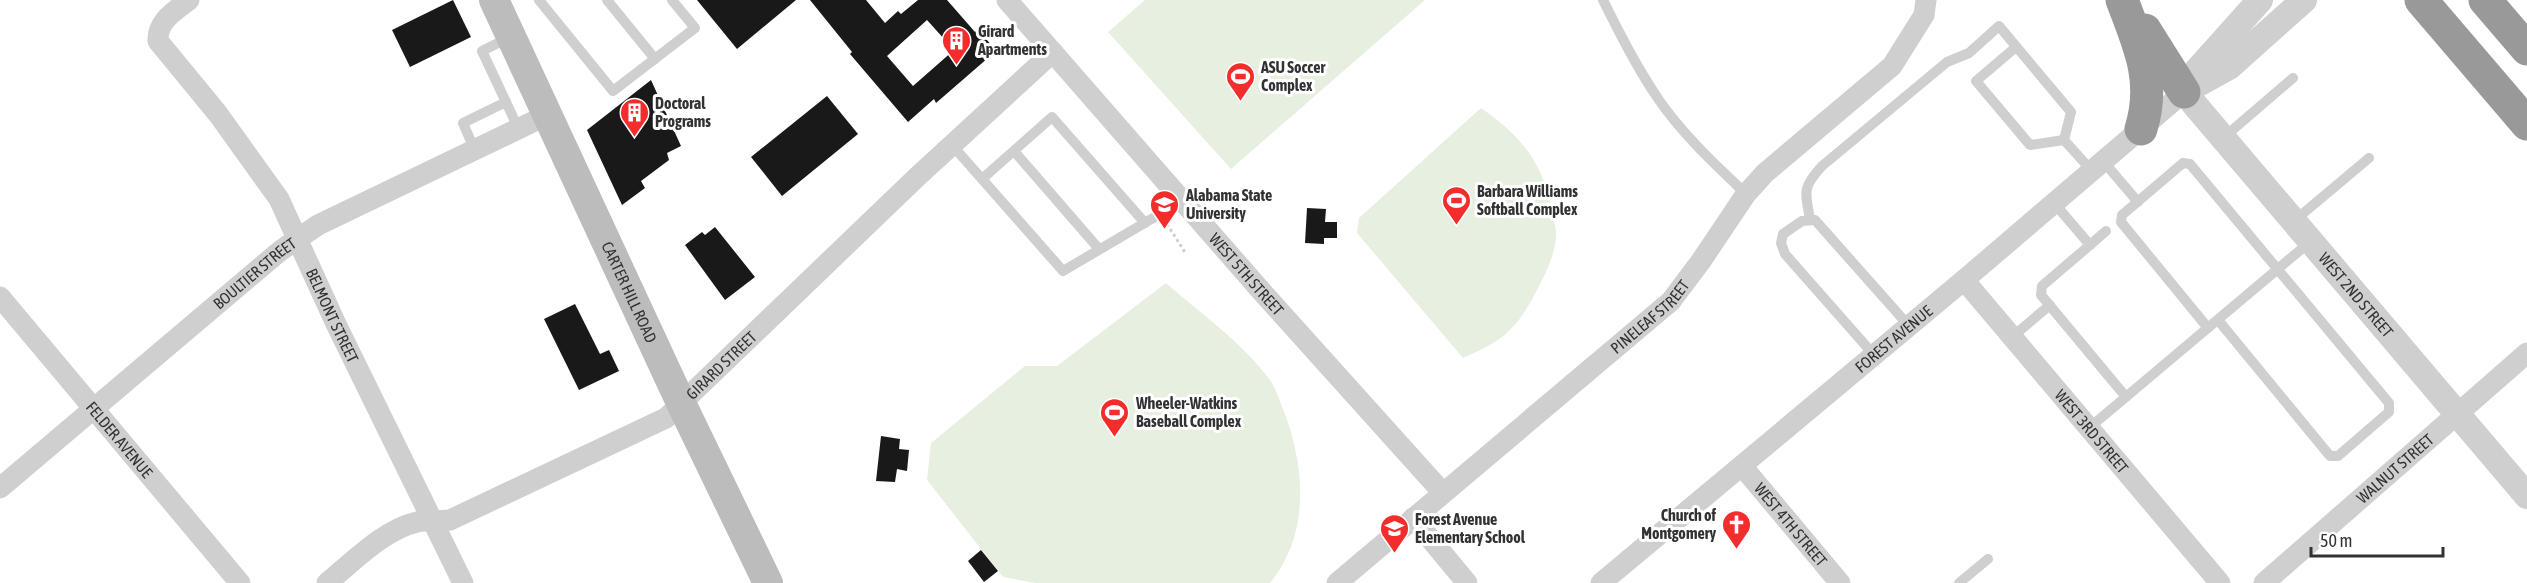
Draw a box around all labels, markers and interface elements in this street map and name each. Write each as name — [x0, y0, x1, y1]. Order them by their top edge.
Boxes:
place label: Girard Apartments — [977, 22, 1047, 58]
building icon: Girard Apartments — [941, 24, 973, 66]
place label: ASU Soccer Complex — [1260, 58, 1326, 94]
sports icon: ASU Soccer Complex — [1224, 60, 1256, 102]
place label: Doctoral Programs — [655, 94, 711, 130]
building icon: Doctoral Programs — [618, 96, 650, 138]
place label: Barbara Williams Softball Complex — [1477, 182, 1578, 218]
sports icon: Barbara Williams Softball Complex — [1440, 184, 1472, 226]
place label: Alabama State University — [1185, 186, 1272, 222]
school or university icon: Alabama State University — [1149, 188, 1181, 230]
street label: WEST 5TH STREET — [1206, 229, 1287, 319]
street label: BOULTIER STREET — [210, 234, 299, 313]
street label: CARTER HILL ROAD — [598, 239, 661, 345]
street label: WEST 2ND STREET — [2315, 249, 2397, 341]
street label: BELMONT STREET — [303, 265, 362, 365]
street label: PINELEAF STREET — [1607, 276, 1693, 357]
street label: FOREST AVENUE — [1851, 302, 1936, 376]
street label: GIRARD STREET — [682, 327, 760, 403]
street label: WEST 3RD STREET — [2051, 386, 2132, 477]
place label: Wheeler-Watkins Baseball Complex — [1135, 394, 1242, 430]
sports icon: Wheeler-Watkins Baseball Complex — [1099, 396, 1131, 438]
street label: FELDER AVENUE — [83, 398, 157, 481]
street label: WALNUT STREET — [2353, 430, 2437, 507]
street label: WEST 4TH STREET — [1751, 479, 1831, 569]
place label: Church of Montgomery — [1641, 506, 1717, 542]
church icon: Church of Montgomery — [1721, 508, 1753, 550]
place label: Forest Avenue Elementary School — [1415, 510, 1526, 546]
school or university icon: Forest Avenue Elementary School — [1378, 512, 1410, 554]
scale bar — [2311, 520, 2443, 558]
text: 50 m — [2320, 530, 2352, 551]

